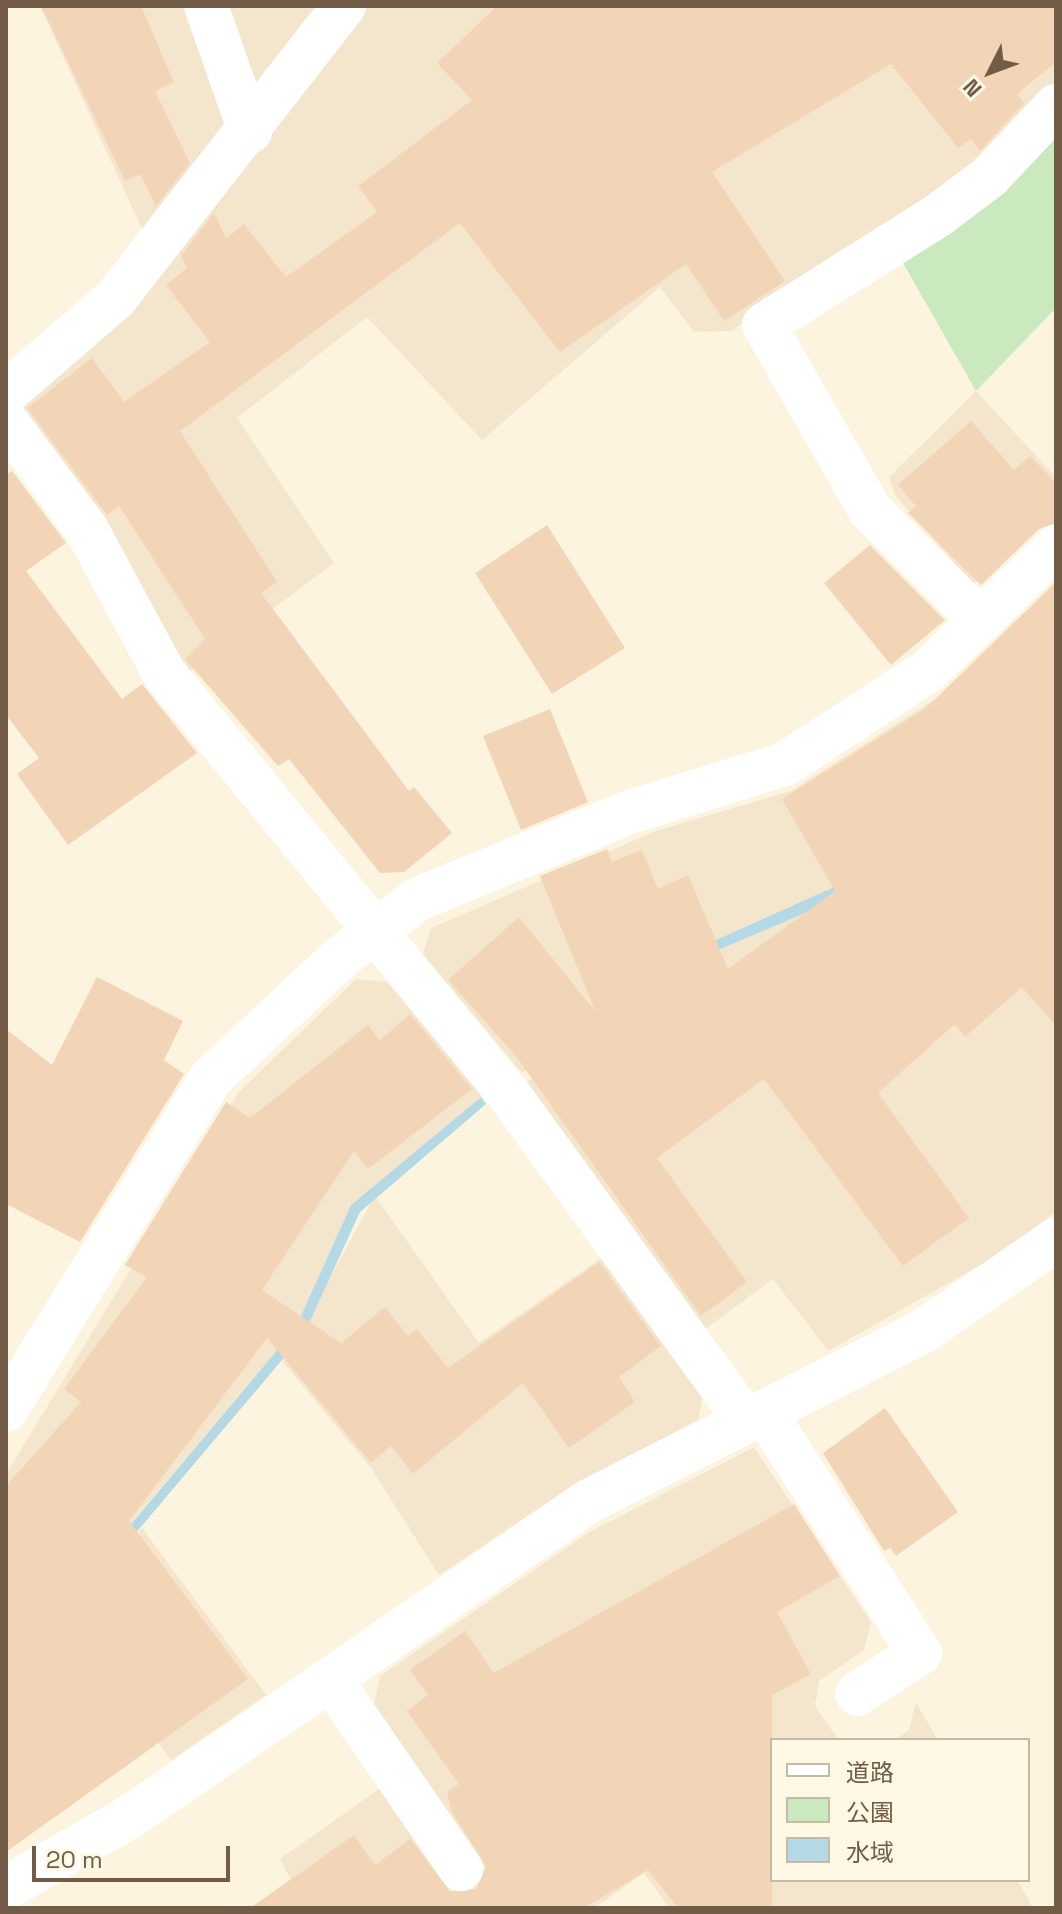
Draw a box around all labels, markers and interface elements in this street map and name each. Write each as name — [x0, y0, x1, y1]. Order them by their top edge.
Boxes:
north arrow — [950, 32, 1030, 112]
text: N — [957, 73, 988, 103]
legend — [770, 1738, 1030, 1882]
text: 道路 — [846, 1757, 894, 1788]
text: 公園 — [846, 1797, 894, 1828]
scale bar — [36, 1830, 234, 1880]
text: 水域 — [846, 1837, 894, 1868]
text: 20 m — [46, 1844, 103, 1875]

